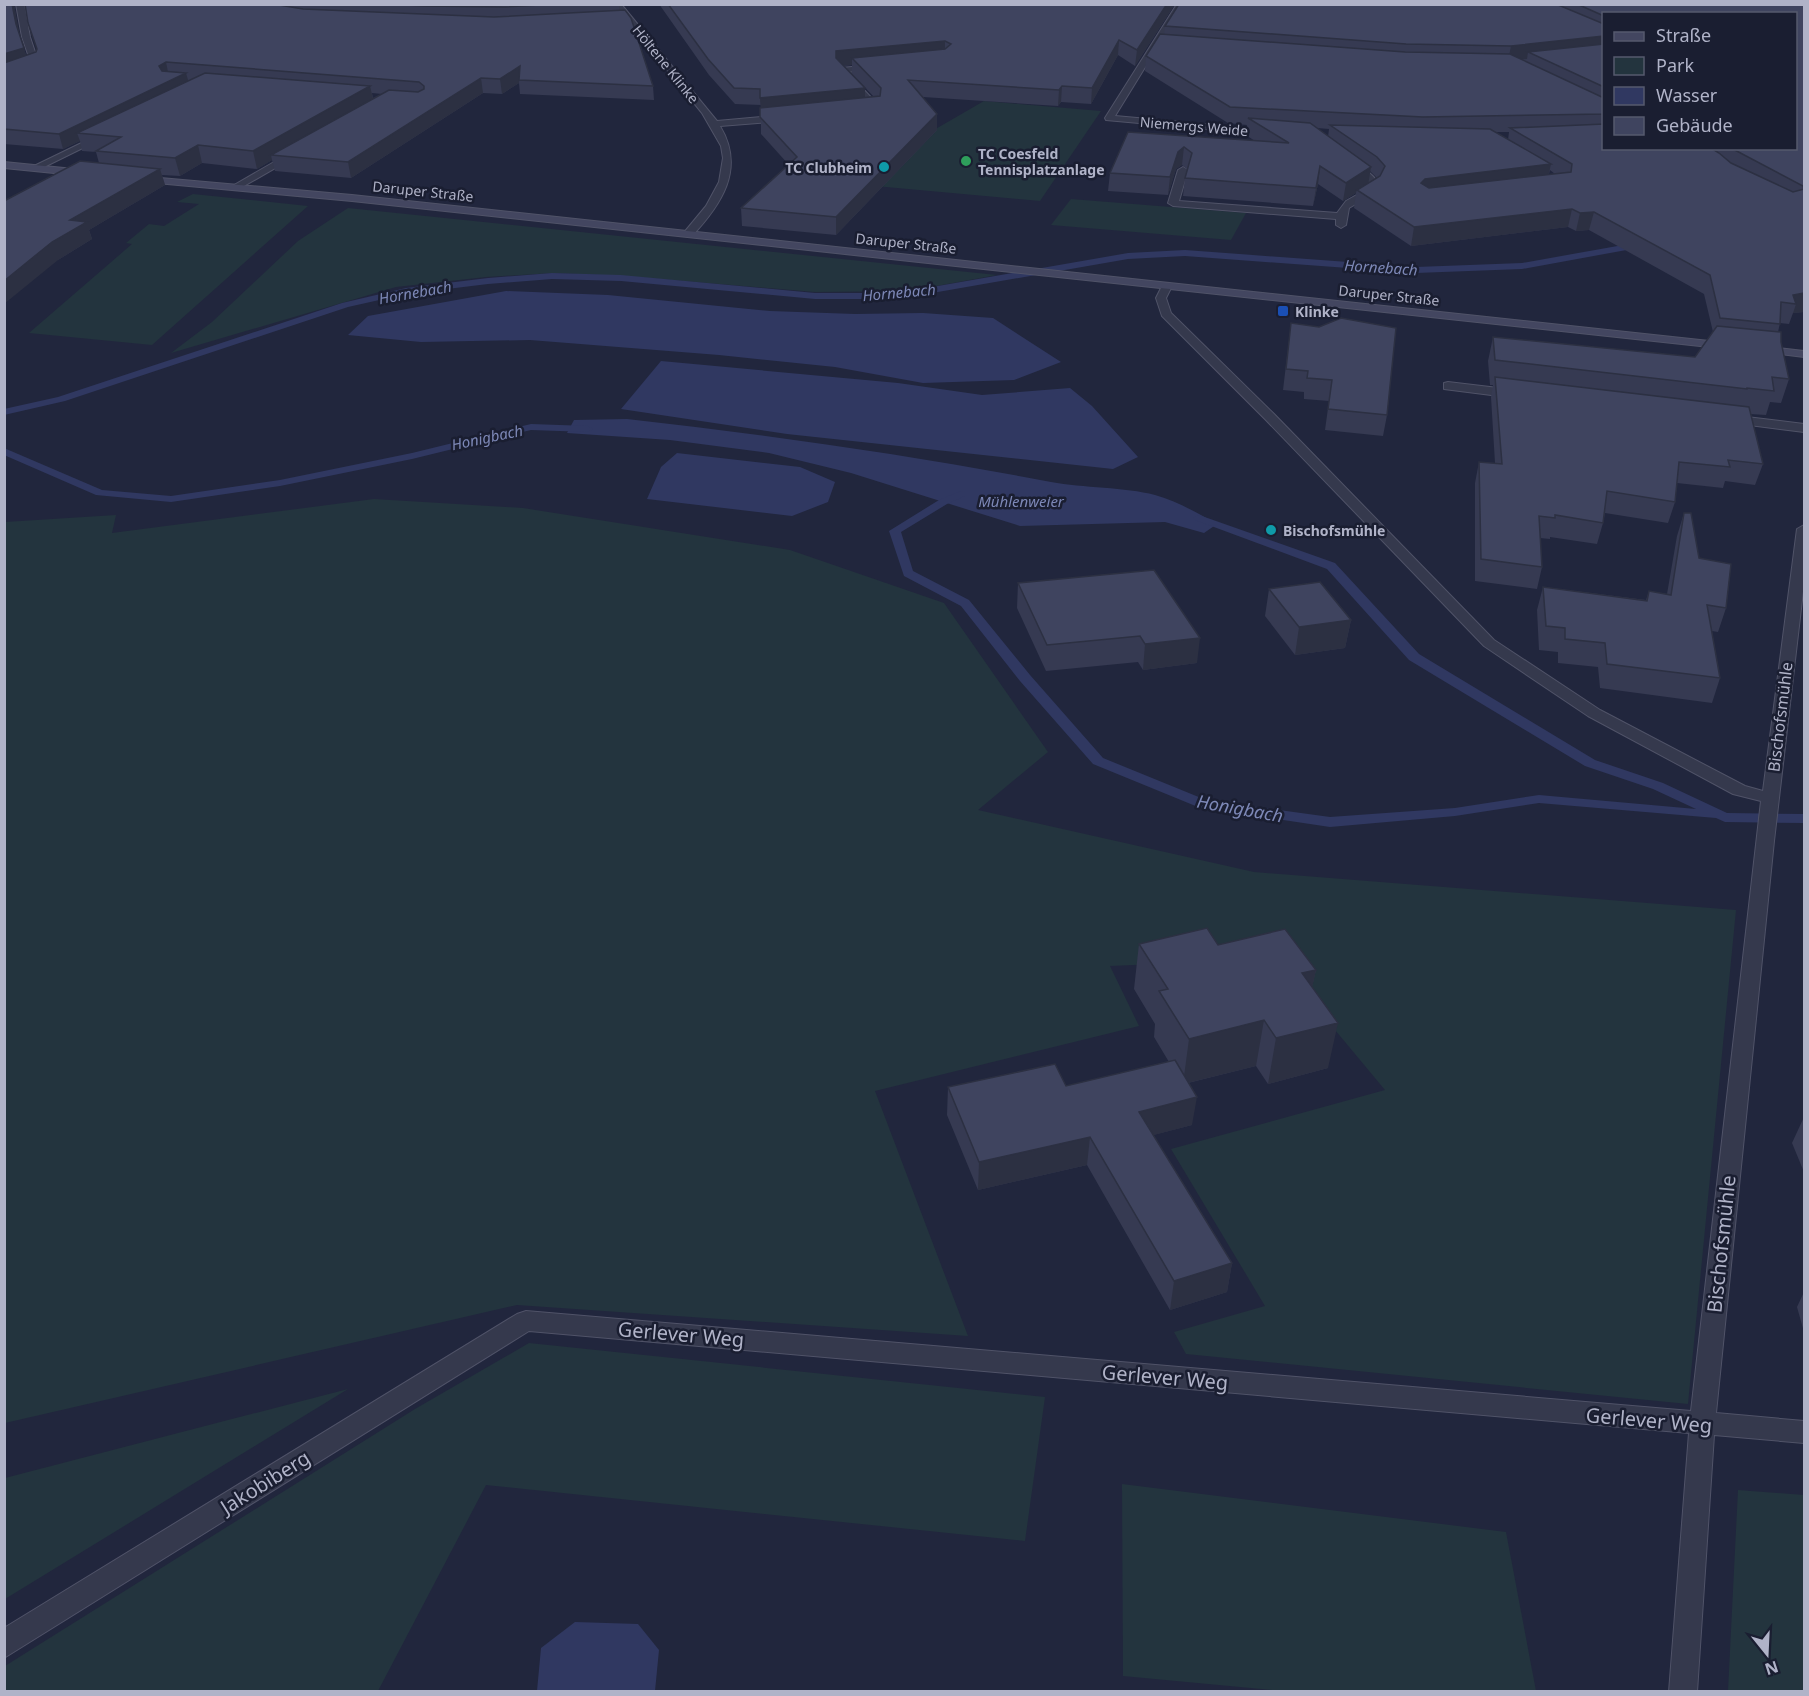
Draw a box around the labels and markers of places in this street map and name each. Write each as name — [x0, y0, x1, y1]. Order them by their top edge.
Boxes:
place label: TC Coesfeld Tennisplatzanlage — [978, 144, 1105, 179]
marker: TC Coesfeld Tennisplatzanlage — [959, 154, 973, 168]
place label: TC Clubheim — [785, 158, 872, 177]
marker: TC Clubheim — [877, 160, 891, 174]
place label: Klinke — [1295, 302, 1339, 321]
marker: Klinke — [1276, 304, 1290, 318]
place label: Bischofsmühle — [1283, 521, 1385, 540]
marker: Bischofsmühle — [1264, 523, 1278, 537]

